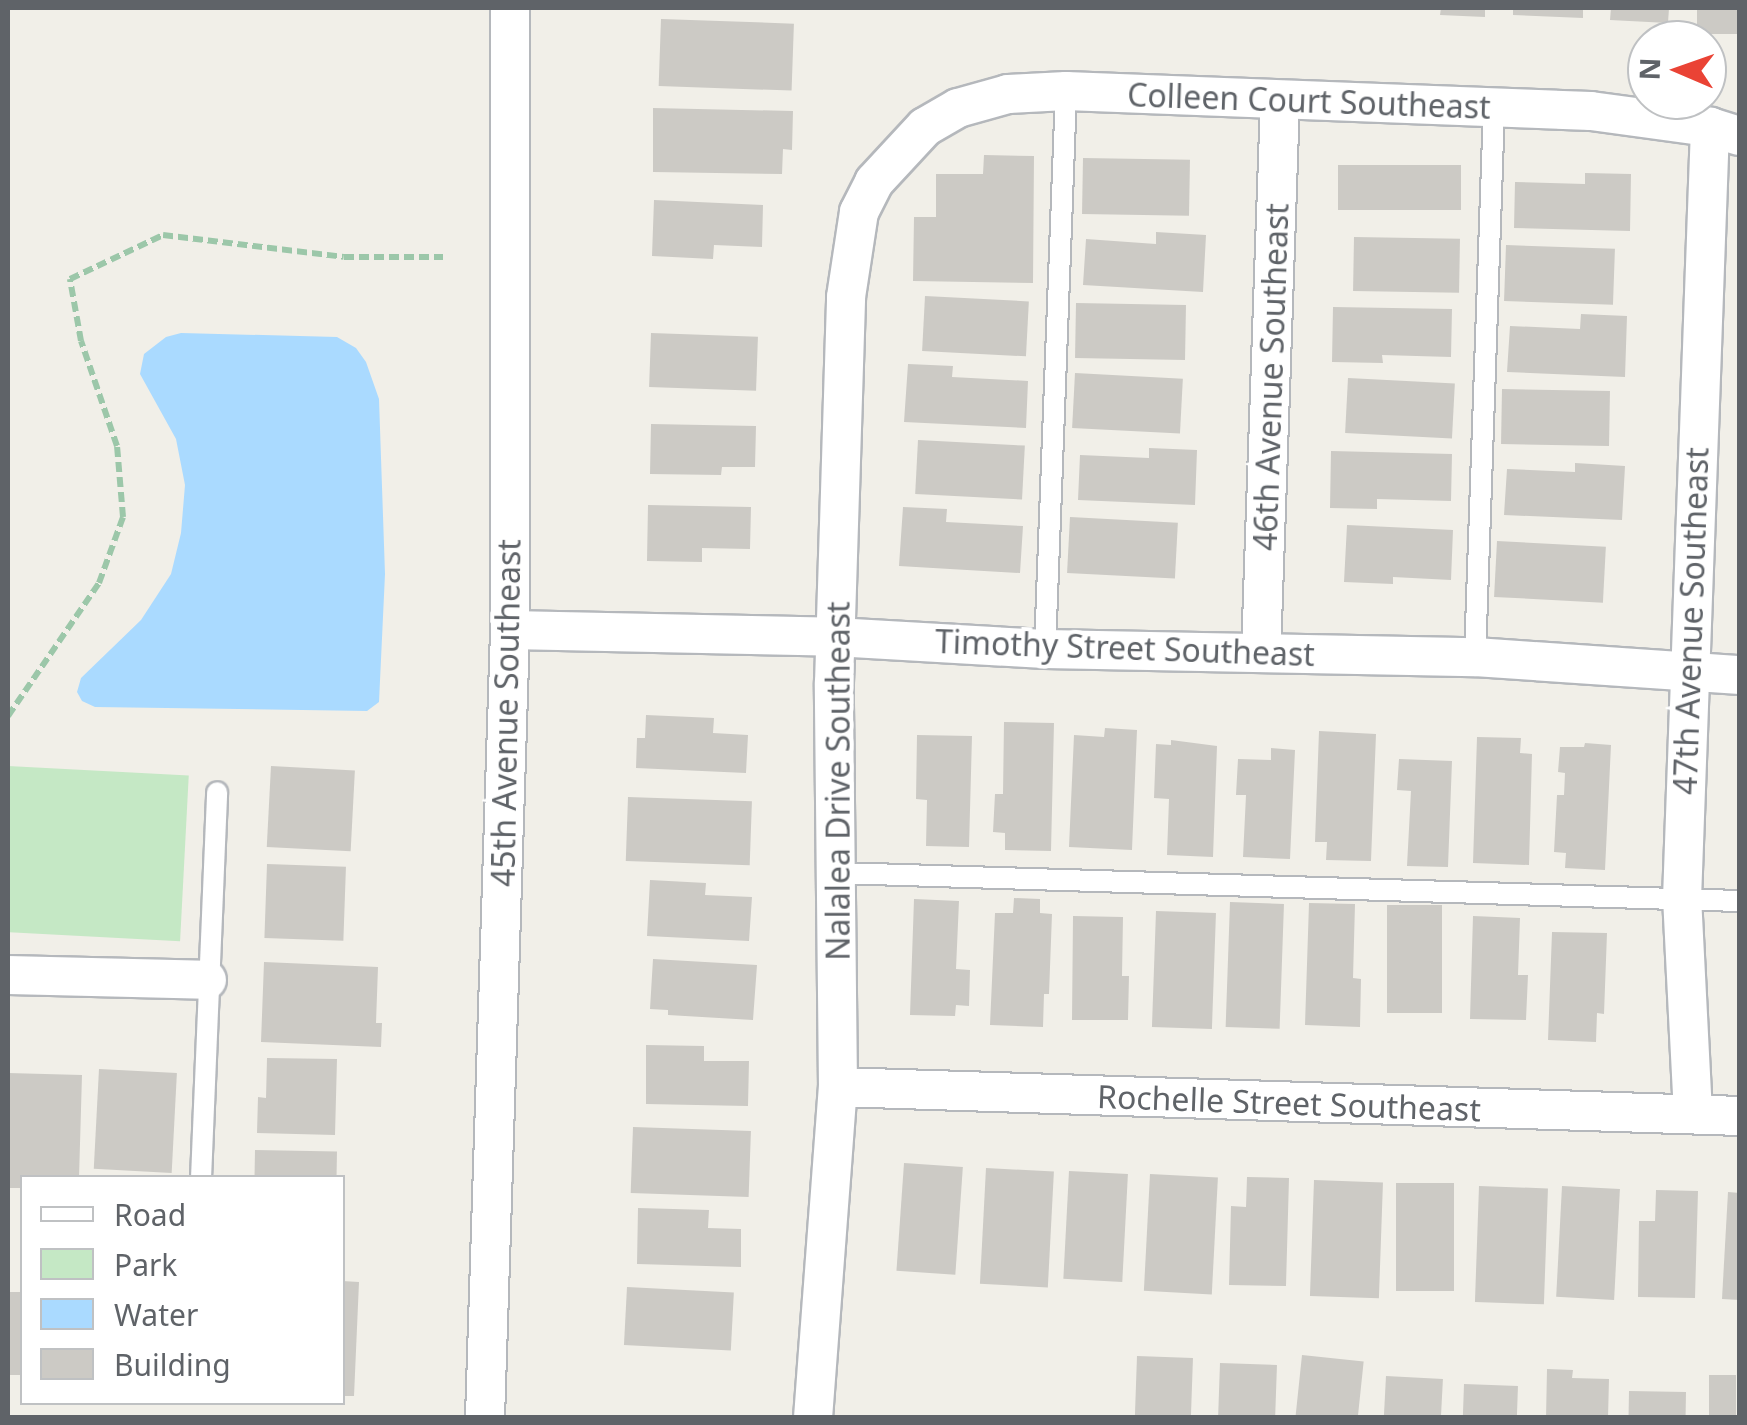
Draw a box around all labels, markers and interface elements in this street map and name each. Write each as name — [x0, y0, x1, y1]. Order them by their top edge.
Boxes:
north arrow — [1627, 20, 1727, 120]
text: N — [1630, 57, 1668, 81]
street label: Colleen Court Southeast — [1127, 75, 1491, 127]
street label: 46th Avenue Southeast — [1246, 203, 1296, 551]
street label: 47th Avenue Southeast — [1666, 447, 1716, 795]
street label: 45th Avenue Southeast — [484, 539, 528, 887]
street label: Nalalea Drive Southeast — [819, 601, 857, 961]
street label: Timothy Street Southeast — [935, 622, 1315, 674]
street label: Rochelle Street Southeast — [1096, 1077, 1482, 1129]
legend — [20, 1175, 345, 1405]
text: Road — [114, 1194, 186, 1235]
text: Park — [114, 1244, 177, 1285]
text: Water — [114, 1294, 198, 1335]
text: Building — [114, 1344, 231, 1385]

